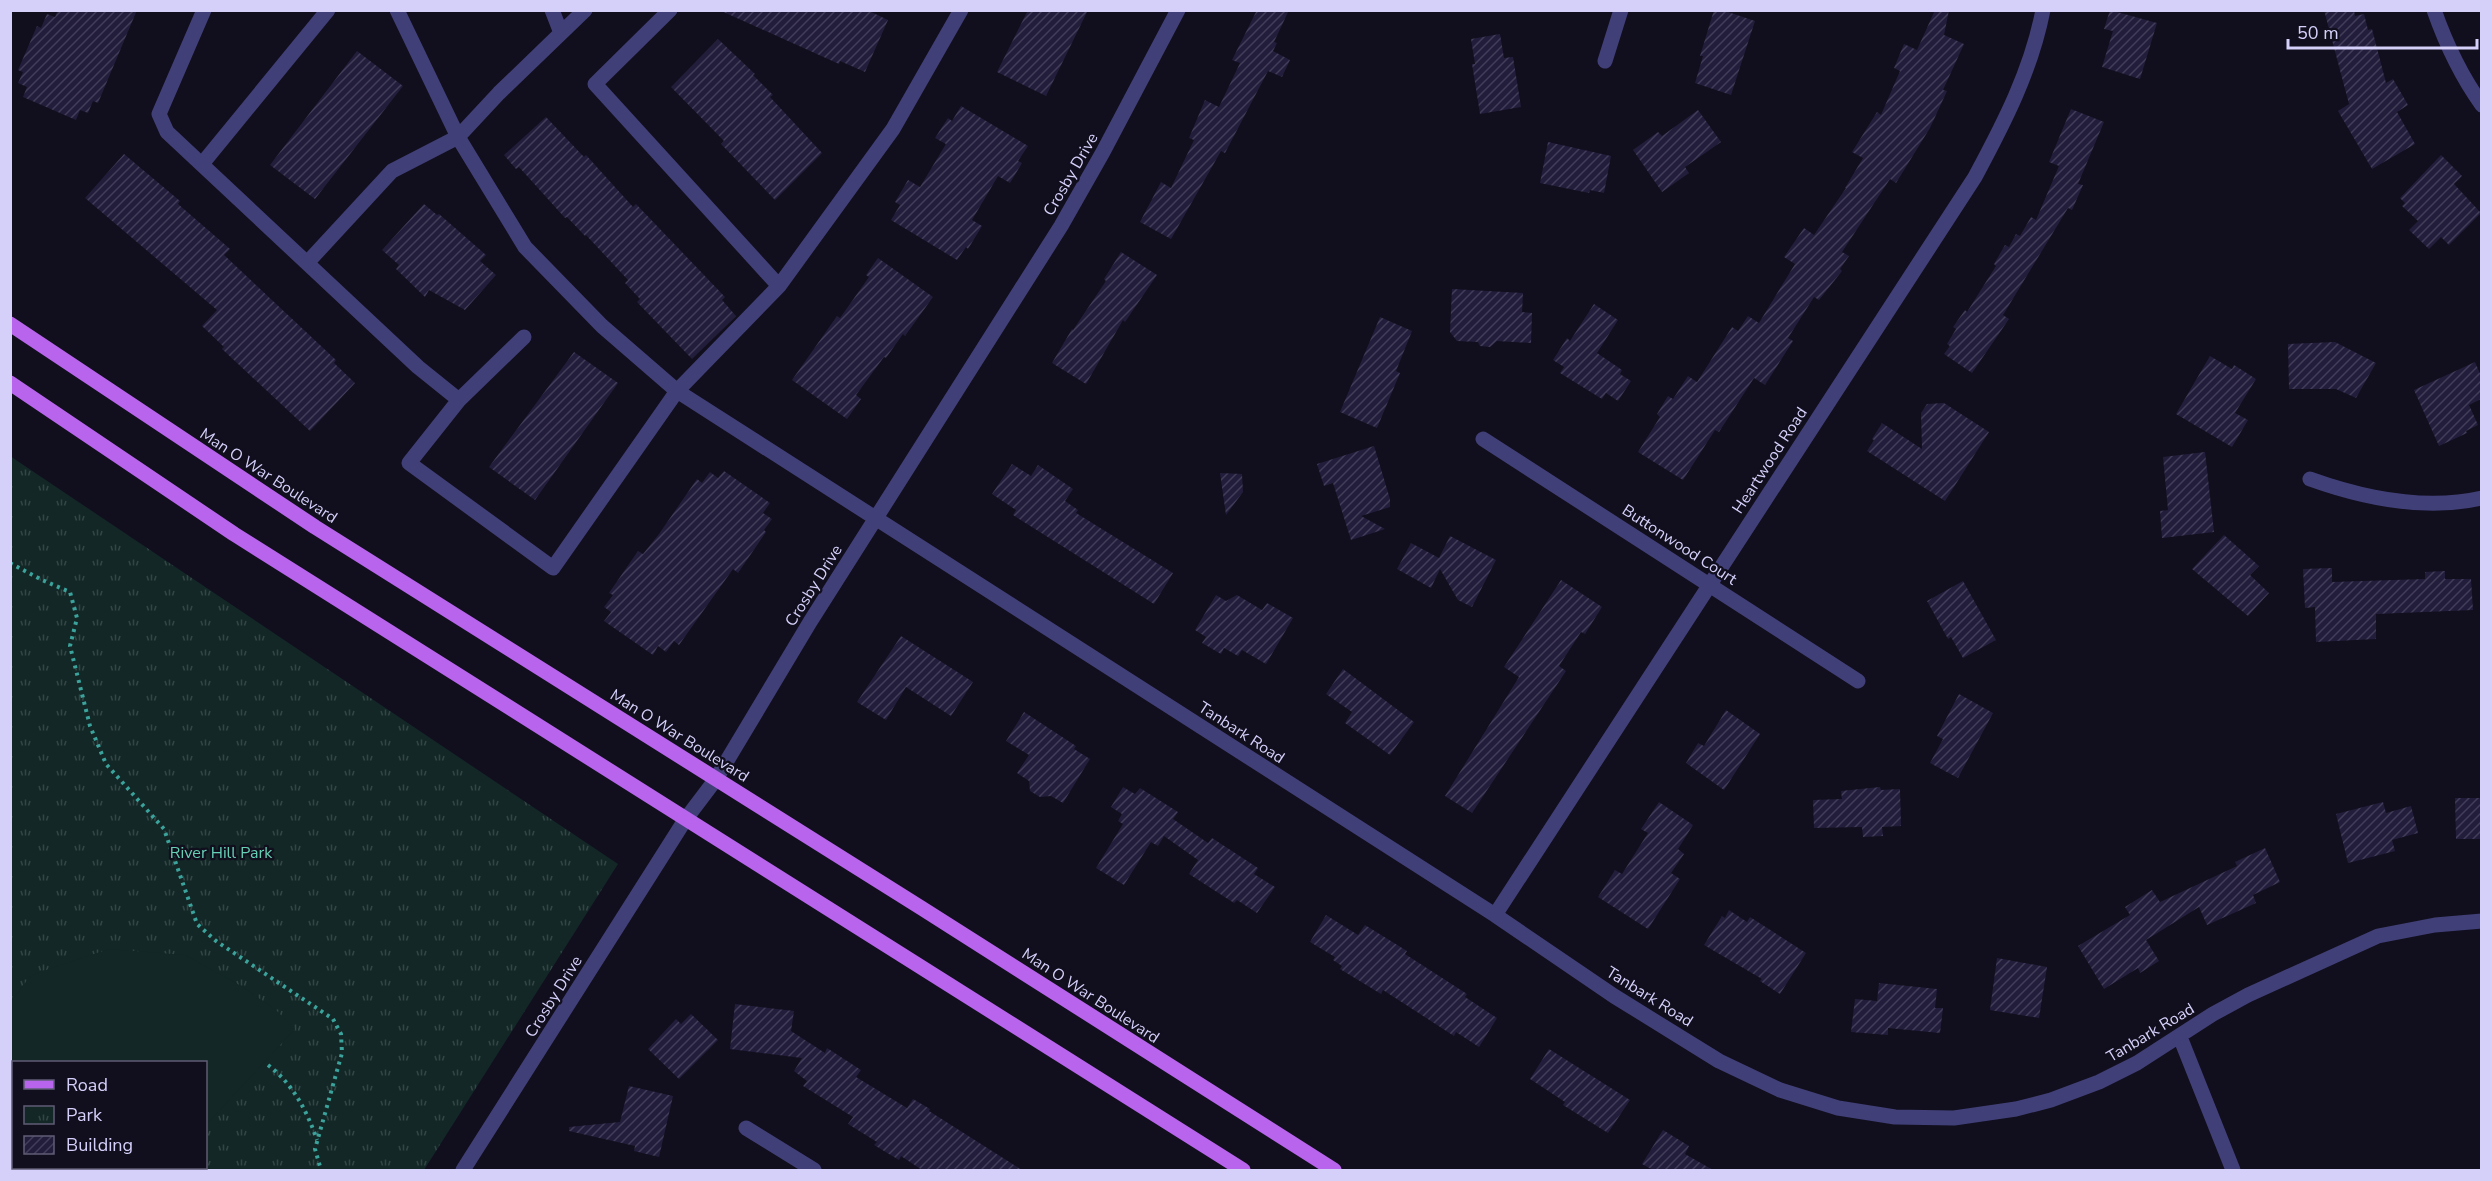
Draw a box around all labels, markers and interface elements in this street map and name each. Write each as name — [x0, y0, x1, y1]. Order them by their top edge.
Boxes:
scale bar — [2288, 12, 2477, 50]
text: 50 m — [2297, 21, 2339, 45]
street label: Crosby Drive — [1038, 129, 1104, 220]
street label: Heartwood Road — [1727, 403, 1813, 518]
street label: Man O War Boulevard — [195, 423, 342, 529]
street label: Buttonwood Court — [1618, 499, 1742, 590]
street label: Crosby Drive — [780, 540, 848, 631]
street label: Man O War Boulevard — [606, 684, 753, 788]
street label: Tanbark Road — [1194, 697, 1289, 769]
park label: River Hill Park — [170, 842, 273, 864]
street label: Man O War Boulevard — [1017, 943, 1164, 1049]
street label: Crosby Drive — [520, 951, 588, 1042]
street label: Tanbark Road — [1602, 961, 1697, 1032]
street label: Tanbark Road — [2102, 998, 2199, 1068]
legend — [12, 1061, 207, 1169]
text: Road — [66, 1073, 108, 1097]
text: Park — [66, 1103, 103, 1127]
text: Building — [66, 1133, 133, 1157]

